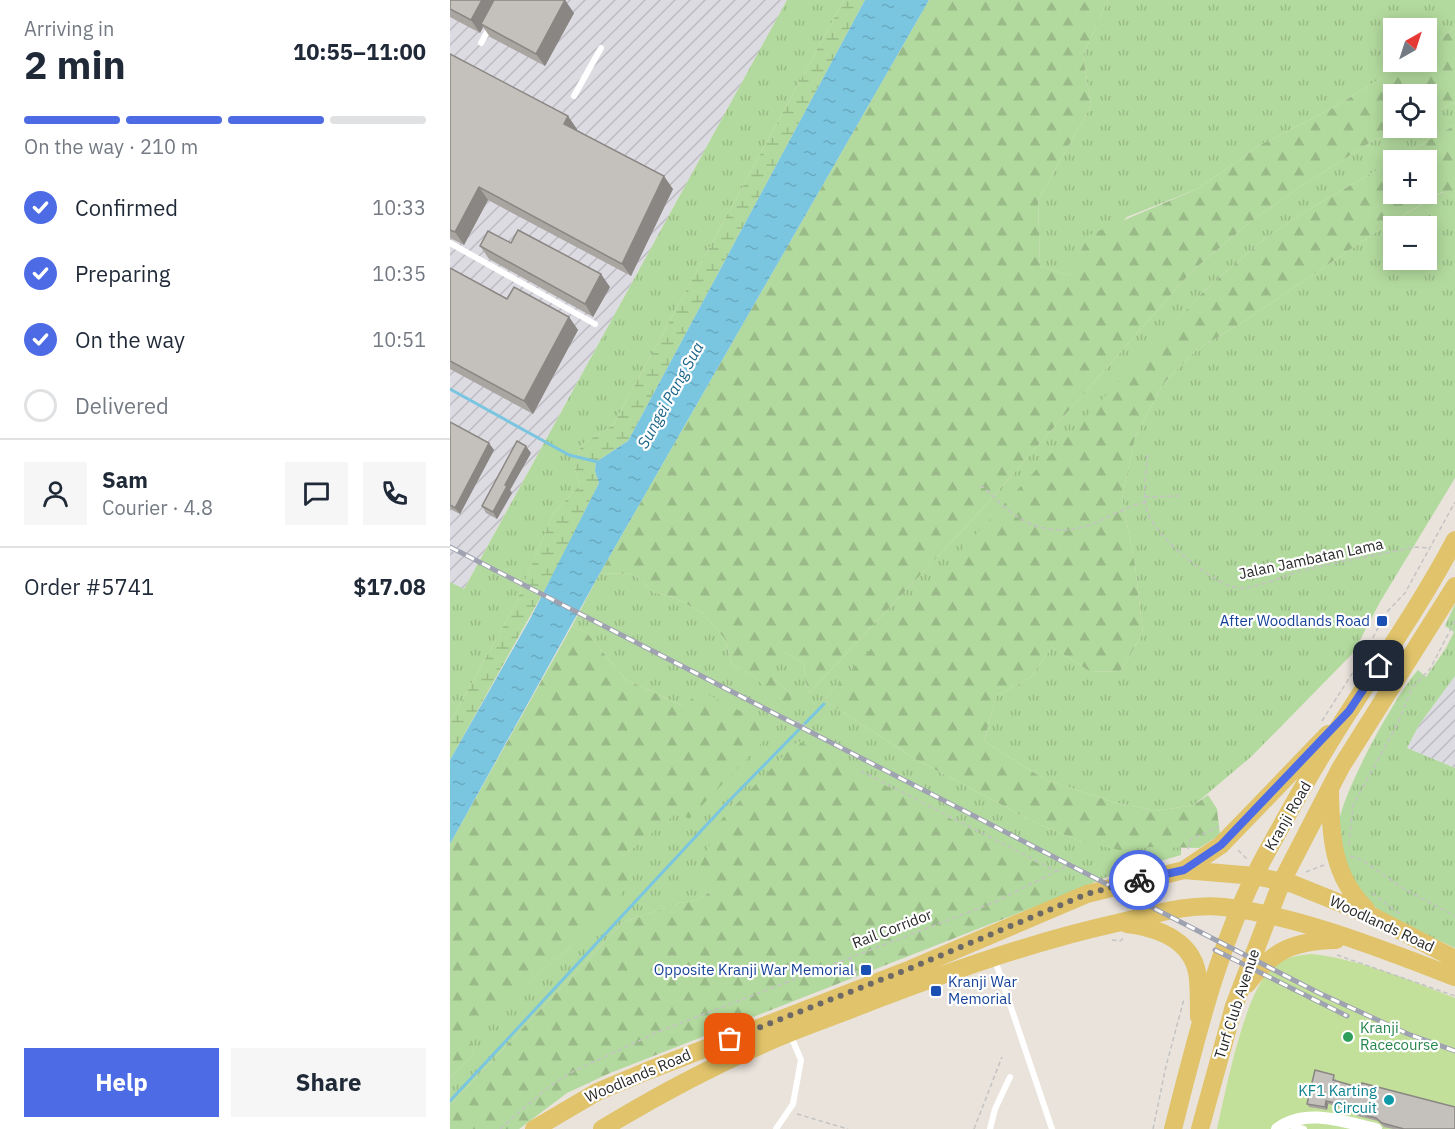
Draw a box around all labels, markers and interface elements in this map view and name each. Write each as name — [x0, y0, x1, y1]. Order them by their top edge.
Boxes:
text: Arriving in — [24, 15, 114, 42]
north arrow — [1383, 18, 1437, 72]
map controls — [1383, 18, 1437, 270]
text: 10:55–11:00 — [293, 37, 426, 66]
text: 2 min — [24, 39, 126, 90]
button: locate — [1383, 84, 1437, 138]
text: On the way · 210 m — [24, 133, 198, 160]
button: + — [1383, 150, 1437, 204]
icon: check — [24, 191, 57, 224]
text: Confirmed — [75, 193, 178, 222]
text: 10:33 — [372, 194, 426, 221]
button: − — [1383, 216, 1437, 270]
icon: check — [24, 257, 57, 290]
text: Preparing — [75, 259, 170, 288]
text: 10:35 — [372, 260, 426, 287]
icon: check — [24, 323, 57, 356]
text: On the way — [75, 325, 185, 354]
text: 10:51 — [372, 326, 426, 353]
water label: Sungei Pang Sua — [633, 338, 707, 452]
text: Delivered — [75, 391, 169, 420]
button: person — [24, 462, 87, 525]
button: chat — [285, 462, 348, 525]
button: phone — [363, 462, 426, 525]
text: Sam — [102, 465, 148, 494]
text: Courier · 4.8 — [102, 494, 213, 521]
street label: Jalan Jambatan Lama — [1237, 534, 1385, 583]
text: Order #5741 — [24, 572, 154, 601]
text: $17.08 — [353, 572, 426, 601]
place label: After Woodlands Road — [1220, 611, 1370, 630]
marker: After Woodlands Road — [1375, 614, 1389, 628]
pin — [1353, 640, 1404, 691]
icon: home — [1362, 649, 1395, 682]
street label: Kranji Road — [1260, 778, 1315, 854]
courier — [1109, 850, 1169, 910]
icon: bike — [1123, 864, 1156, 897]
street label: Woodlands Road — [1327, 891, 1438, 956]
street label: Rail Corridor — [849, 904, 935, 952]
street label: Turf Club Avenue — [1210, 946, 1263, 1061]
place label: Opposite Kranji War Memorial — [654, 960, 854, 979]
marker: Opposite Kranji War Memorial — [859, 963, 873, 977]
place label: Kranji War Memorial — [948, 972, 1018, 1008]
marker: Kranji War Memorial — [929, 984, 943, 998]
pin — [704, 1013, 755, 1064]
place label: Kranji Racecourse — [1360, 1018, 1439, 1054]
icon: bag — [713, 1022, 746, 1055]
marker: Kranji Racecourse — [1341, 1030, 1355, 1044]
street label: Woodlands Road — [582, 1045, 694, 1106]
button: Help — [24, 1048, 219, 1117]
button: Share — [231, 1048, 426, 1117]
place label: KF1 Karting Circuit — [1298, 1081, 1377, 1117]
marker: KF1 Karting Circuit — [1382, 1093, 1396, 1107]

